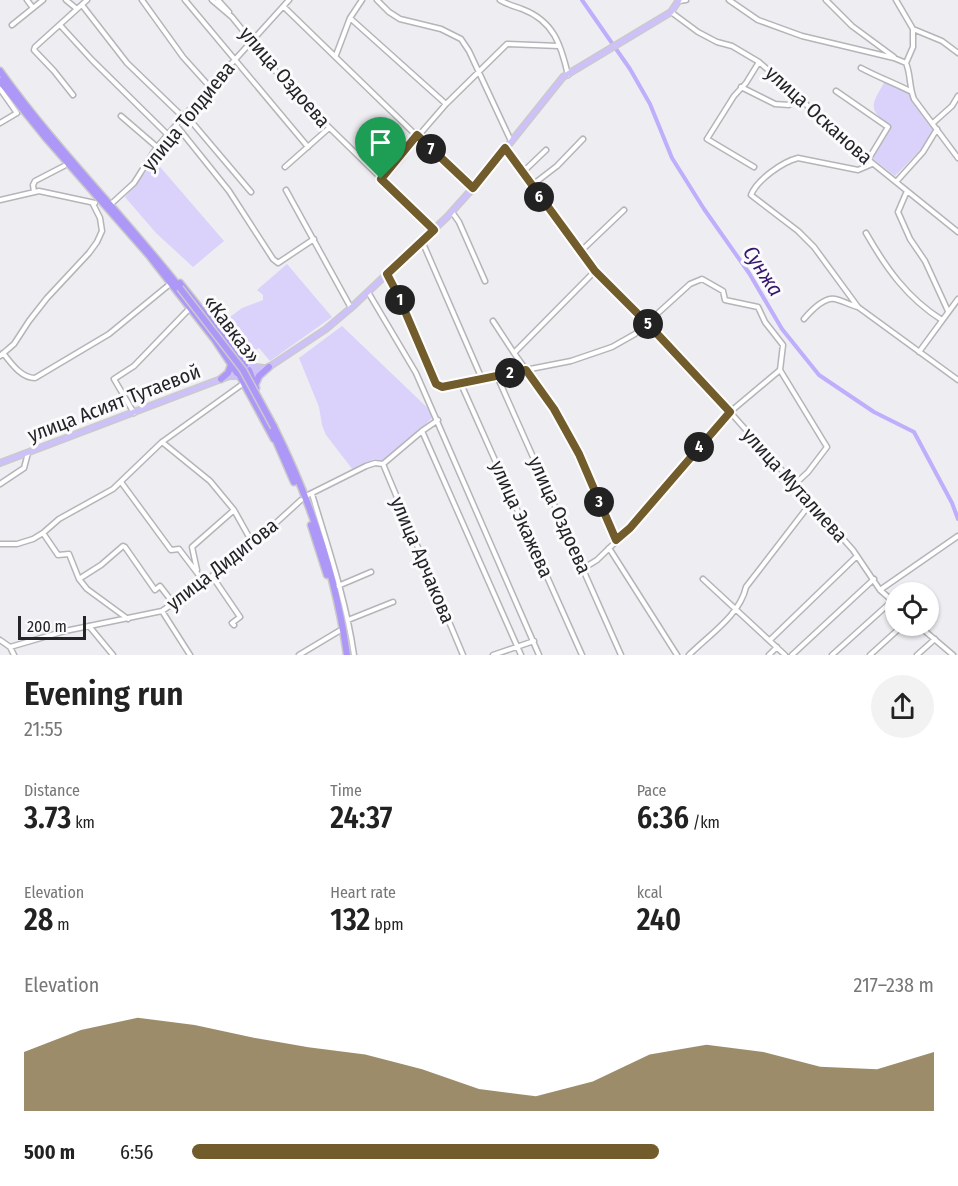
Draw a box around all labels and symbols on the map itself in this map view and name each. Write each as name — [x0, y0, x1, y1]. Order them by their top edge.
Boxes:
street label: улица Оздоева — [235, 22, 335, 132]
street label: улица Толдиева — [137, 56, 239, 176]
street label: улица Осканова — [761, 61, 877, 169]
pin — [355, 117, 406, 179]
pin: 7 — [416, 134, 446, 164]
pin: 6 — [524, 182, 554, 212]
water label: Сунжа — [737, 241, 789, 301]
pin: 1 — [385, 285, 415, 315]
street label: «Кавказ» — [198, 290, 266, 368]
pin: 5 — [633, 309, 663, 339]
pin: 2 — [495, 358, 525, 388]
street label: улица Асият Тутаевой — [24, 359, 204, 447]
street label: улица Муталиева — [737, 423, 853, 547]
pin: 4 — [684, 432, 714, 462]
street label: улица Оздоева — [523, 453, 597, 577]
street label: улица Экажева — [486, 457, 558, 581]
pin: 3 — [584, 487, 614, 517]
street label: улица Арчакова — [386, 493, 460, 627]
street label: улица Дидигова — [161, 513, 283, 615]
scale bar — [18, 613, 86, 640]

